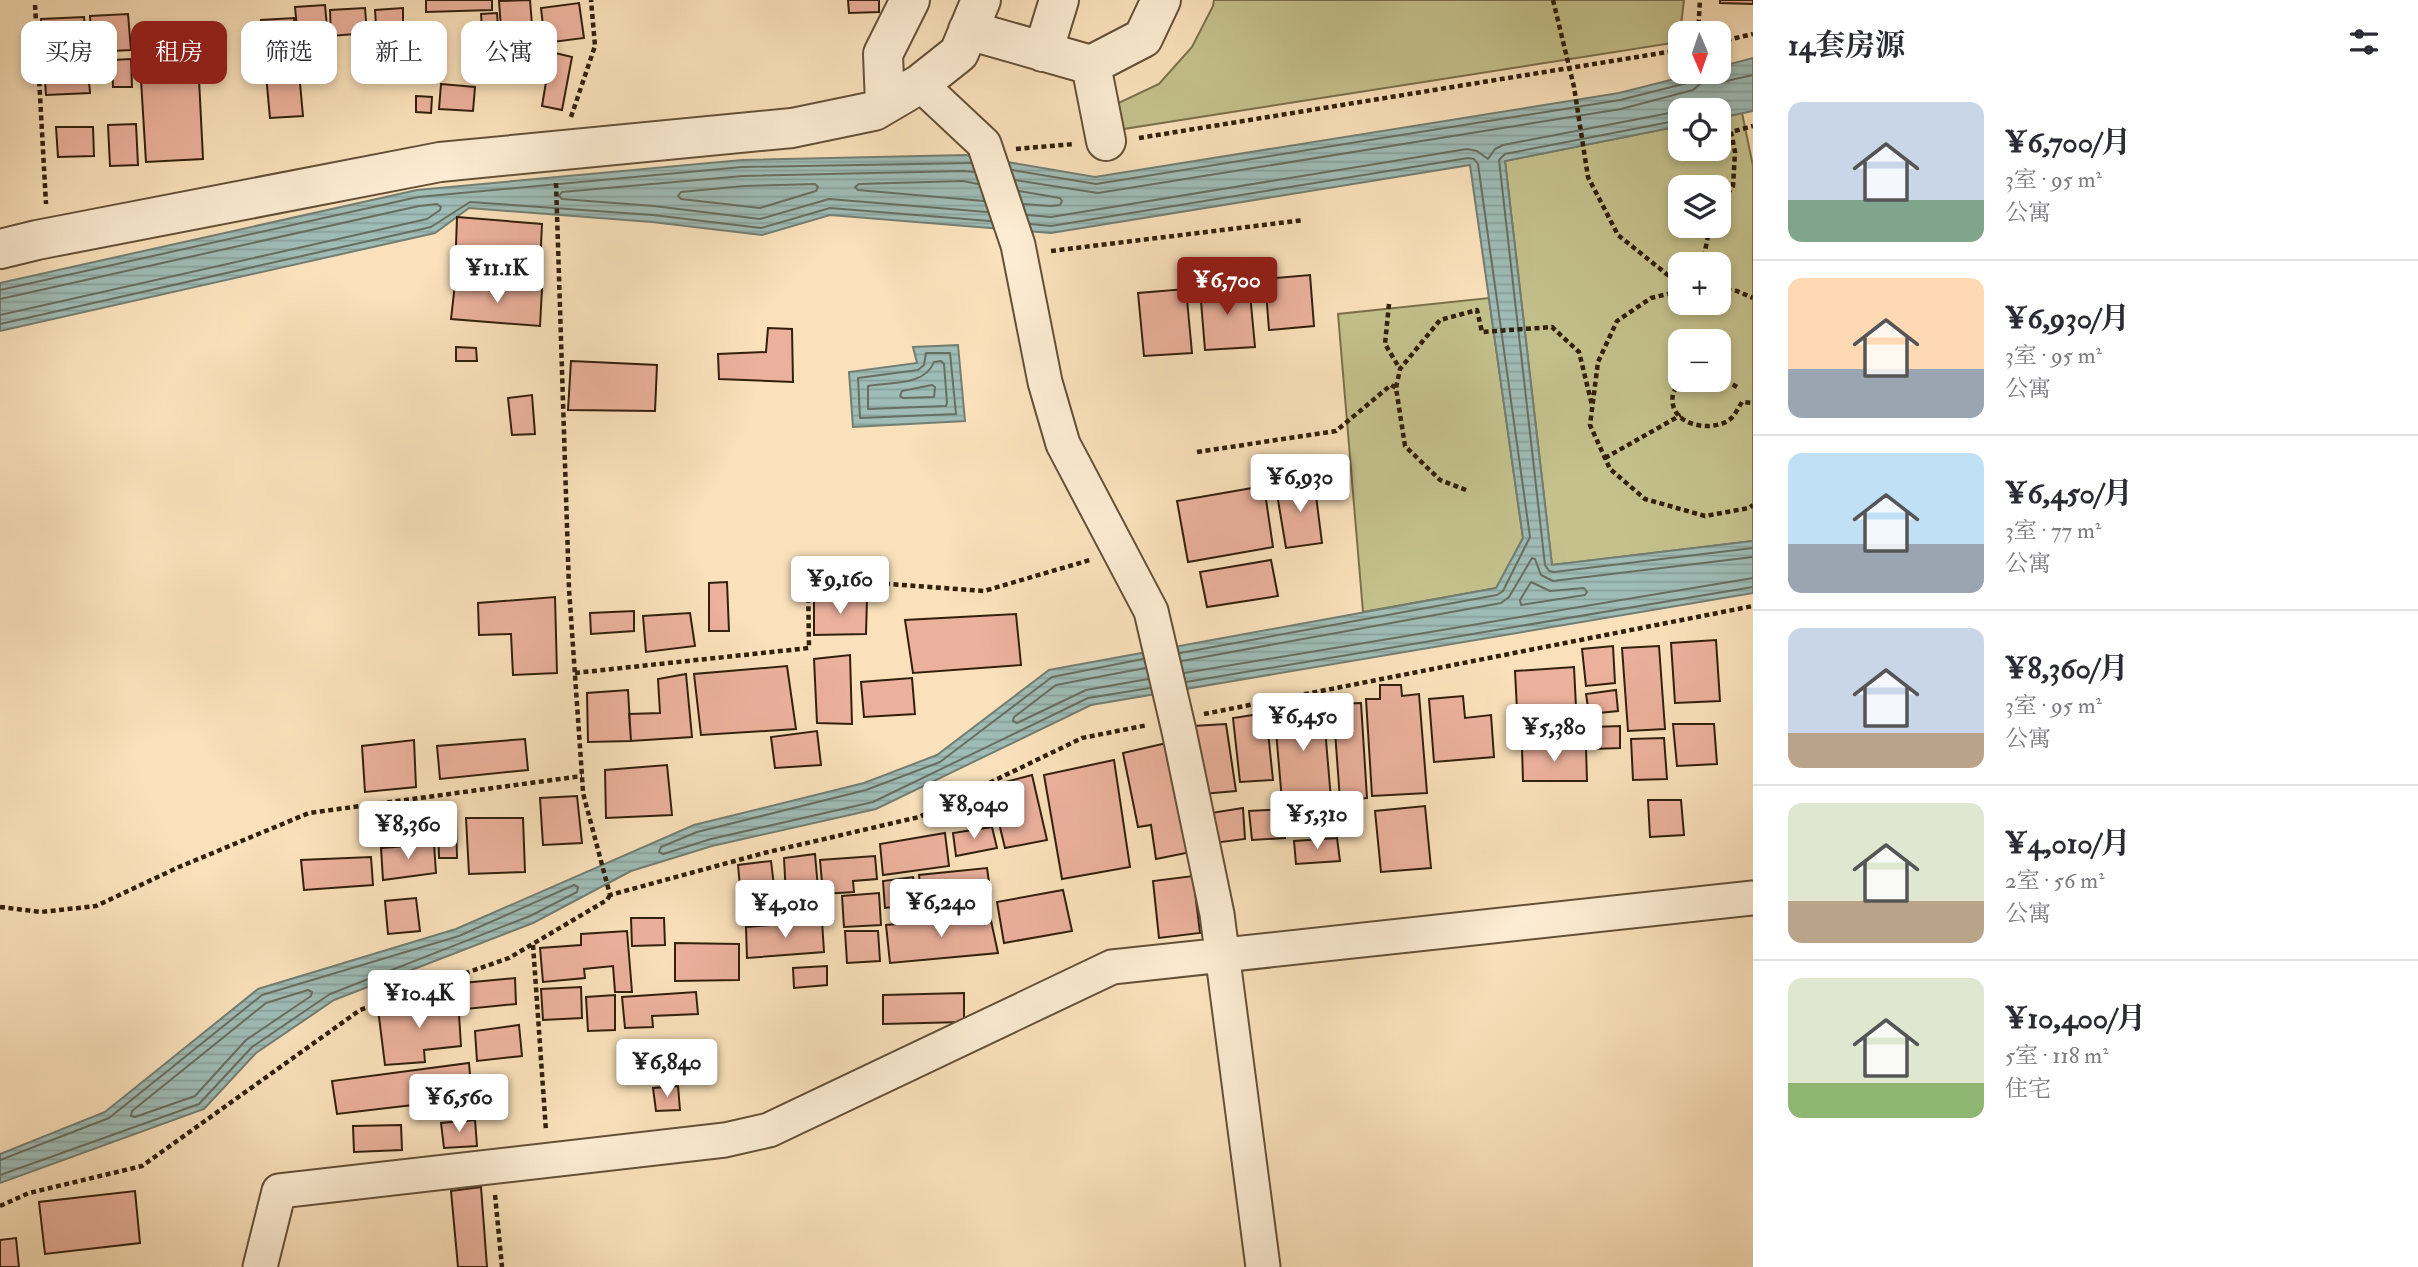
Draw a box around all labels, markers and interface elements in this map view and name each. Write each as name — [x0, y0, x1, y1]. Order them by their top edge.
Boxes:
chip: 买房 — [21, 21, 117, 84]
chip: 租房 — [131, 21, 227, 84]
chip: 筛选 — [241, 21, 337, 84]
chip: 新上 — [351, 21, 447, 84]
chip: 公寓 — [461, 21, 557, 84]
north arrow — [1668, 21, 1731, 84]
map controls — [1668, 21, 1731, 392]
icon: filters — [2345, 23, 2383, 61]
text: 14套房源 — [1788, 27, 1905, 64]
button: locate — [1668, 98, 1731, 161]
text: ¥6,700/月 — [2005, 124, 2131, 161]
icon: home — [1844, 130, 1928, 214]
text: 3室 · 95 m² — [2005, 165, 2102, 194]
button: layers — [1668, 175, 1731, 238]
text: 公寓 — [2005, 198, 2051, 227]
pin: ¥11.1K — [440, 246, 554, 305]
button: + — [1668, 252, 1731, 315]
text: ¥11.1K — [466, 253, 528, 282]
pin: ¥6,700 — [1170, 258, 1284, 317]
text: ¥6,700 — [1193, 265, 1261, 294]
text: ¥6,930/月 — [2005, 300, 2130, 337]
icon: home — [1844, 306, 1928, 390]
button: − — [1668, 329, 1731, 392]
text: 3室 · 95 m² — [2005, 341, 2102, 370]
text: 公寓 — [2005, 374, 2051, 403]
pin: ¥6,930 — [1243, 454, 1357, 514]
text: ¥6,930 — [1267, 462, 1333, 491]
text: ¥6,450/月 — [2005, 475, 2133, 512]
icon: home — [1844, 481, 1928, 565]
text: 3室 · 77 m² — [2005, 516, 2101, 545]
text: 公寓 — [2005, 549, 2051, 578]
pin: ¥9,160 — [783, 556, 897, 616]
text: ¥9,160 — [807, 564, 873, 593]
text: ¥8,360/月 — [2005, 650, 2129, 687]
icon: home — [1844, 656, 1928, 740]
text: 3室 · 95 m² — [2005, 691, 2102, 720]
pin: ¥6,450 — [1246, 694, 1360, 753]
text: ¥6,450 — [1269, 701, 1337, 730]
pin: ¥5,380 — [1497, 704, 1611, 764]
text: ¥5,380 — [1522, 712, 1586, 741]
text: 公寓 — [2005, 724, 2051, 753]
pin: ¥8,040 — [917, 782, 1031, 841]
text: ¥8,040 — [939, 789, 1009, 818]
pin: ¥5,310 — [1260, 792, 1374, 851]
text: ¥5,310 — [1286, 799, 1348, 828]
pin: ¥8,360 — [351, 802, 465, 861]
text: ¥8,360 — [375, 809, 441, 838]
text: ¥4,010/月 — [2005, 825, 2130, 862]
icon: home — [1844, 831, 1928, 915]
text: 2室 · 56 m² — [2005, 866, 2105, 895]
pin: ¥4,010 — [728, 880, 842, 940]
pin: ¥6,240 — [884, 880, 998, 939]
text: ¥6,240 — [906, 887, 976, 916]
text: ¥4,010 — [751, 888, 819, 917]
text: 公寓 — [2005, 899, 2051, 928]
pin: ¥10.4K — [362, 970, 476, 1030]
text: ¥10.4K — [384, 978, 454, 1007]
text: ¥10,400/月 — [2005, 1000, 2146, 1037]
icon: home — [1844, 1006, 1928, 1090]
pin: ¥6,840 — [610, 1040, 724, 1099]
text: 5室 · 118 m² — [2005, 1041, 2109, 1070]
text: ¥6,840 — [632, 1047, 702, 1076]
pin: ¥6,560 — [402, 1074, 516, 1134]
text: 住宅 — [2005, 1074, 2051, 1103]
text: ¥6,560 — [425, 1082, 493, 1111]

